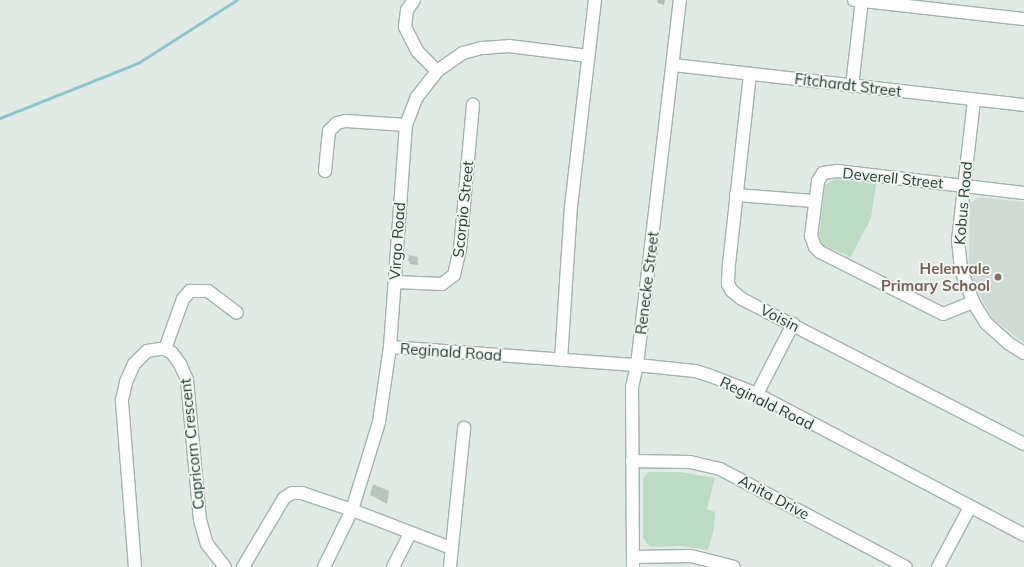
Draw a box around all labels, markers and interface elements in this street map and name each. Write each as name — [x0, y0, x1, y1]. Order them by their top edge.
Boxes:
street label: Fitchardt Street — [794, 70, 902, 100]
street label: Scorpio Street — [449, 160, 477, 258]
street label: Kobus Road — [950, 161, 976, 245]
street label: Deverell Street — [842, 164, 944, 192]
street label: Virgo Road — [385, 202, 409, 280]
street label: Renecke Street — [632, 230, 662, 336]
place label: Helenvale Primary School — [881, 259, 990, 294]
marker: Helenvale Primary School — [993, 272, 1003, 282]
street label: Voisin — [757, 301, 803, 335]
street label: Reginald Road — [399, 339, 503, 365]
street label: Reginald Road — [717, 373, 817, 433]
street label: Capricorn Crescent — [176, 378, 208, 510]
street label: Anita Drive — [735, 471, 813, 523]

